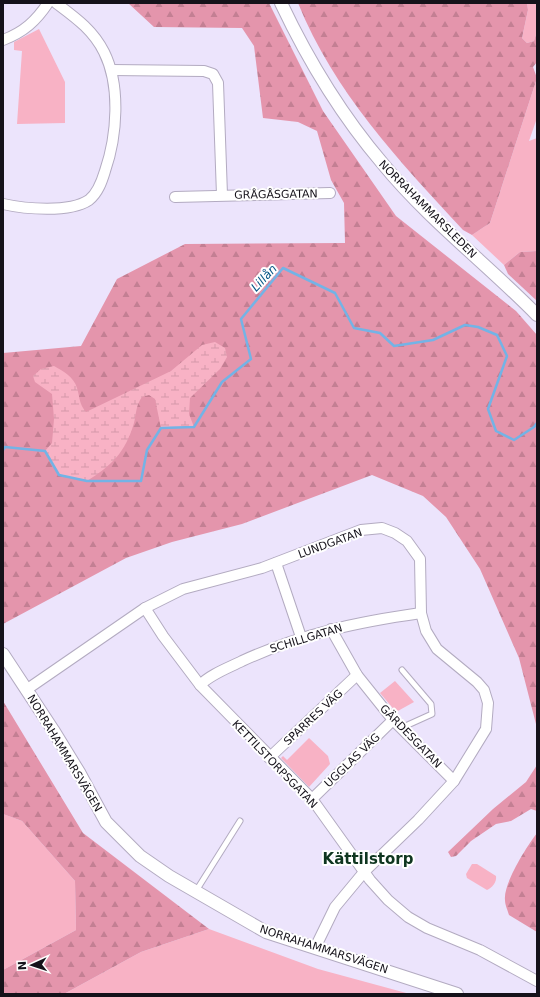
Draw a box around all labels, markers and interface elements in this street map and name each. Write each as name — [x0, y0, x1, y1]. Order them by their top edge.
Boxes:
street label: NORRAHAMMARSLEDEN — [376, 158, 479, 261]
street label: GRÅGÅSGATAN — [234, 187, 318, 202]
water label: Lillån — [248, 262, 280, 294]
street label: LUNDGATAN — [296, 526, 364, 561]
street label: SCHILLGATAN — [268, 621, 344, 656]
street label: SPARRES VÄG — [281, 687, 346, 748]
street label: NORRAHAMMARSVÄGEN — [24, 692, 105, 814]
street label: GÄRDESGATAN — [377, 702, 444, 771]
street label: KETTILSTORPSGATAN — [229, 718, 320, 811]
street label: UGGLAS VÄG — [322, 731, 383, 790]
district label: Kättilstorp — [323, 850, 414, 868]
street label: NORRAHAMMARSVÄGEN — [258, 923, 390, 976]
north arrow — [12, 945, 52, 985]
text: N — [16, 961, 29, 970]

